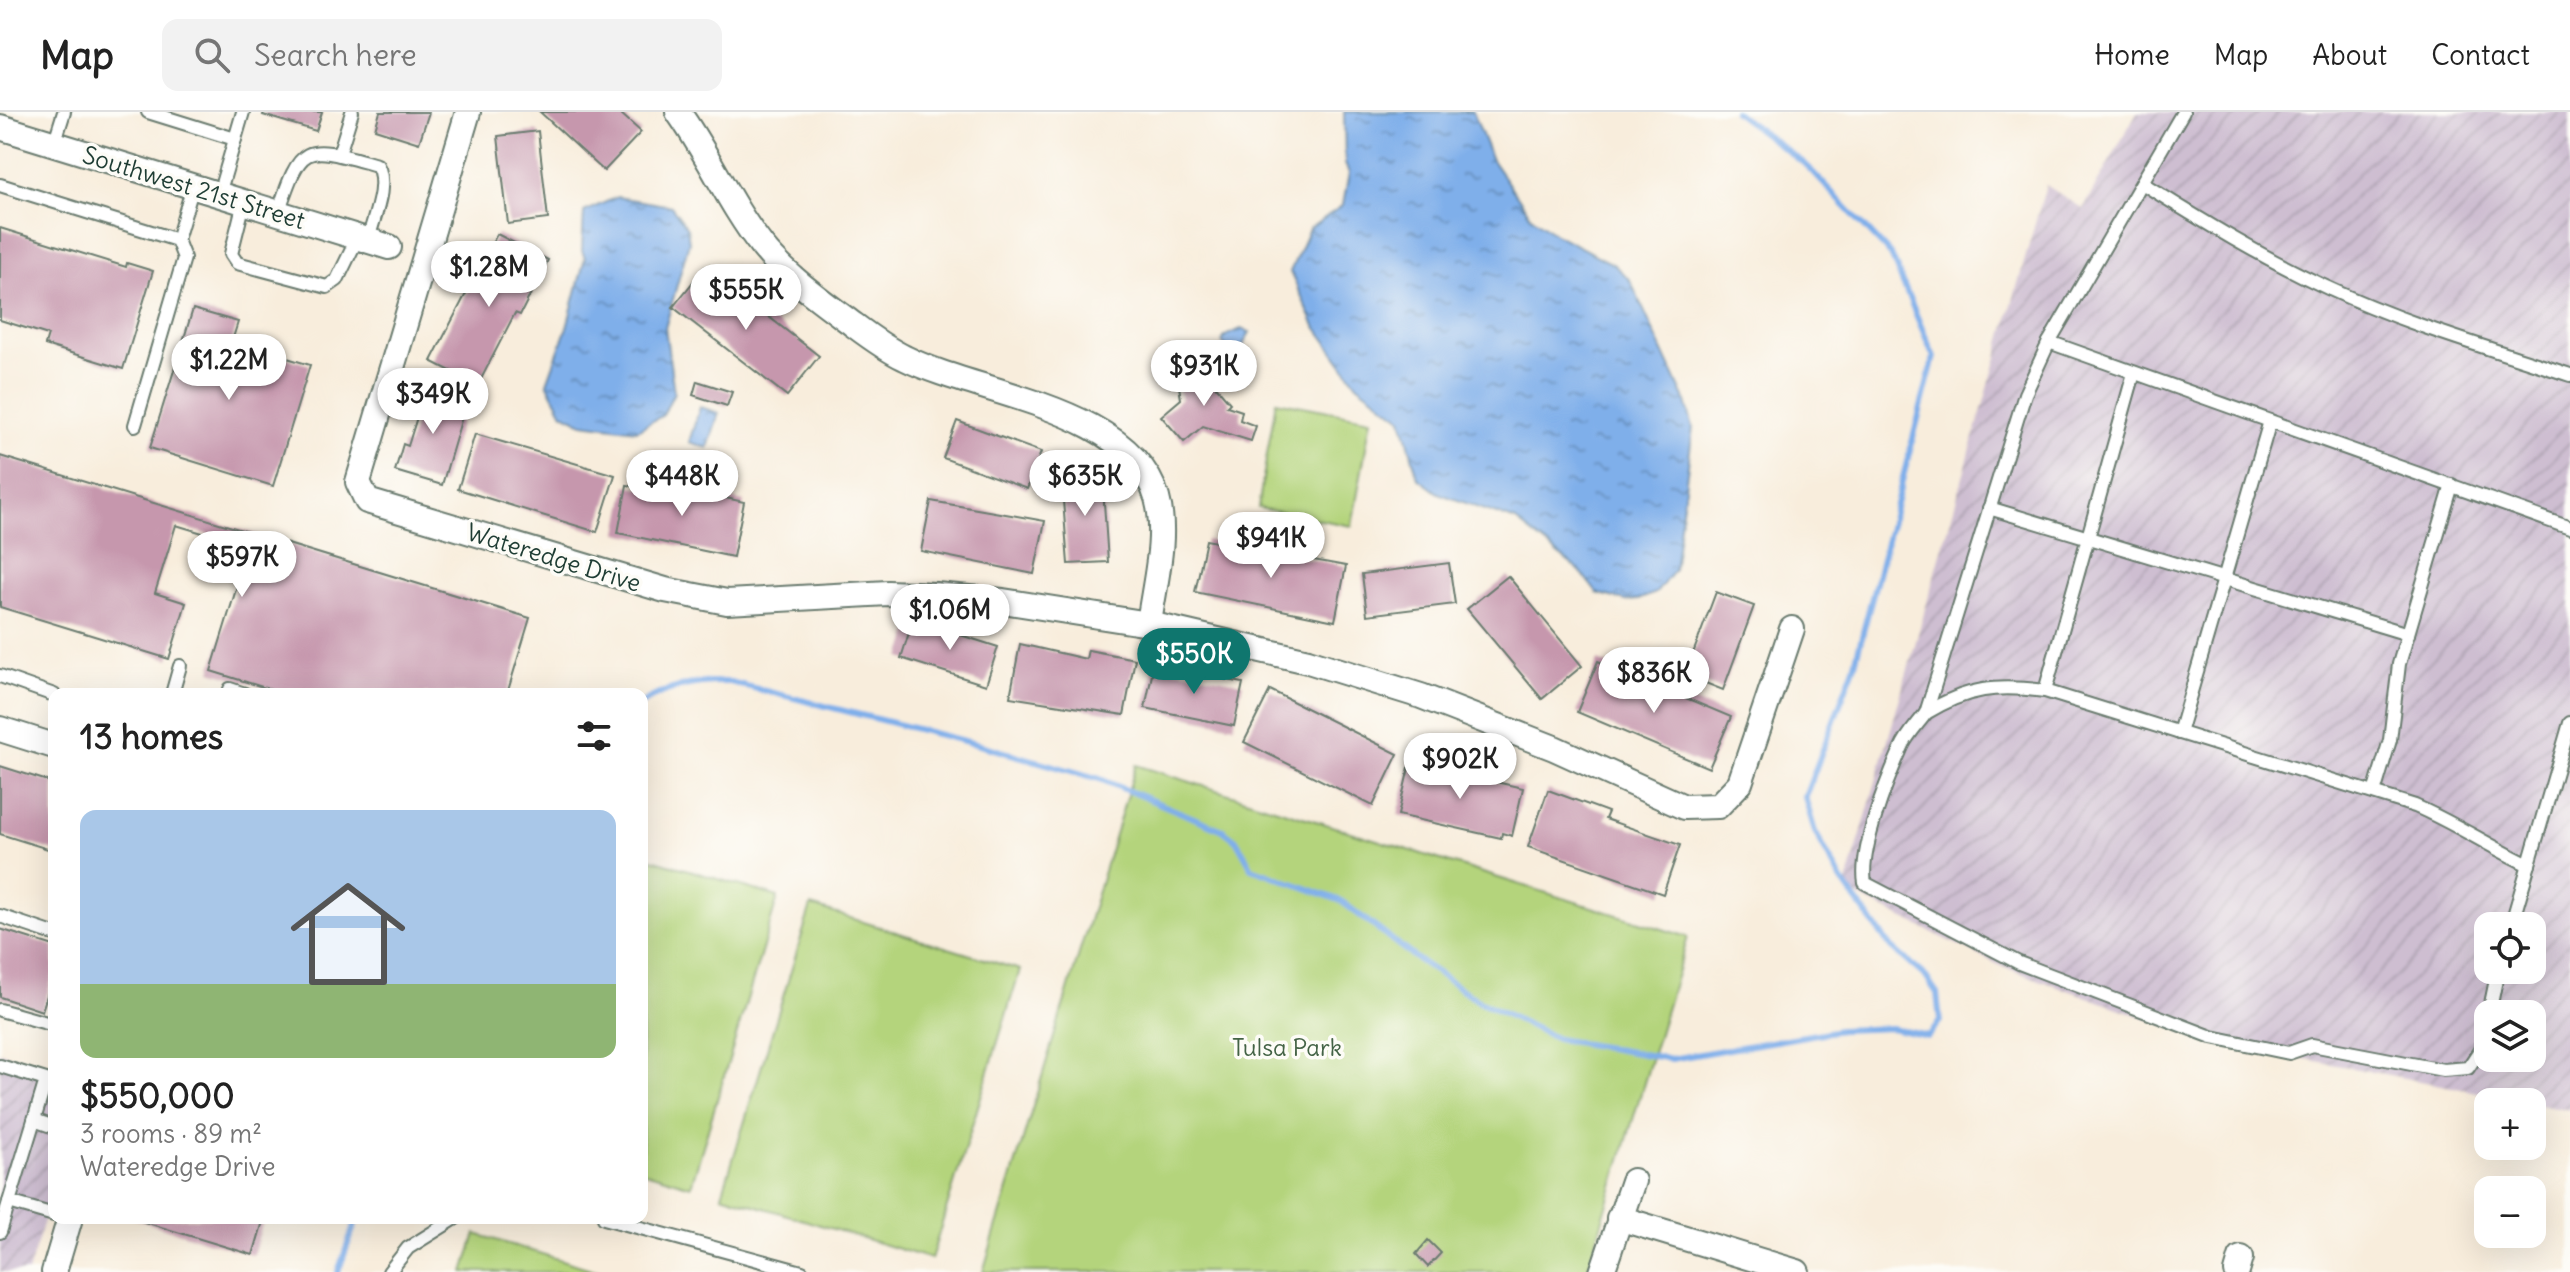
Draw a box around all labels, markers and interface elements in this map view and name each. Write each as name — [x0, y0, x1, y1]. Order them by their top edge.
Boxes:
search box — [162, 19, 722, 91]
text: Map — [40, 32, 114, 79]
icon: search — [190, 33, 234, 77]
text: Search here — [254, 36, 417, 74]
text: Home — [2094, 37, 2170, 73]
text: Map — [2214, 37, 2268, 73]
text: About — [2312, 37, 2387, 73]
text: Contact — [2431, 37, 2530, 73]
street label: Southwest 21st Street — [79, 139, 309, 235]
pin: $1.28M — [424, 241, 554, 309]
text: $1.28M — [449, 250, 529, 283]
pin: $555K — [690, 264, 802, 332]
text: $555K — [708, 273, 784, 306]
pin: $1.22M — [164, 334, 294, 402]
pin: $931K — [1148, 340, 1260, 408]
text: $1.22M — [189, 343, 269, 376]
text: $931K — [1169, 349, 1239, 382]
pin: $349K — [377, 368, 489, 436]
text: $349K — [395, 377, 471, 410]
pin: $448K — [626, 450, 738, 518]
pin: $635K — [1029, 450, 1141, 518]
text: $448K — [644, 459, 720, 492]
text: $635K — [1047, 459, 1123, 492]
pin: $941K — [1215, 512, 1327, 580]
street label: Wateredge Drive — [463, 516, 645, 598]
text: $941K — [1236, 521, 1306, 554]
pin: $597K — [186, 531, 298, 599]
text: $597K — [205, 540, 279, 573]
pin: $1.06M — [885, 584, 1015, 652]
text: $1.06M — [909, 593, 991, 626]
pin: $550K — [1138, 628, 1250, 696]
text: $550K — [1155, 637, 1233, 670]
pin: $836K — [1598, 647, 1710, 715]
text: $836K — [1616, 656, 1692, 689]
icon: filters — [572, 714, 616, 758]
text: 13 homes — [80, 715, 223, 758]
pin: $902K — [1404, 733, 1516, 801]
text: $902K — [1422, 742, 1498, 775]
icon: home — [276, 862, 420, 1006]
map controls — [2474, 912, 2546, 1248]
button: locate — [2474, 912, 2546, 984]
button: layers — [2474, 1000, 2546, 1072]
park label: Tulsa Park — [1232, 1032, 1342, 1062]
text: $550,000 — [80, 1074, 235, 1117]
button: + — [2474, 1088, 2546, 1160]
text: 3 rooms · 89 m² — [80, 1117, 262, 1150]
text: Wateredge Drive — [80, 1150, 275, 1183]
button: − — [2474, 1176, 2546, 1248]

